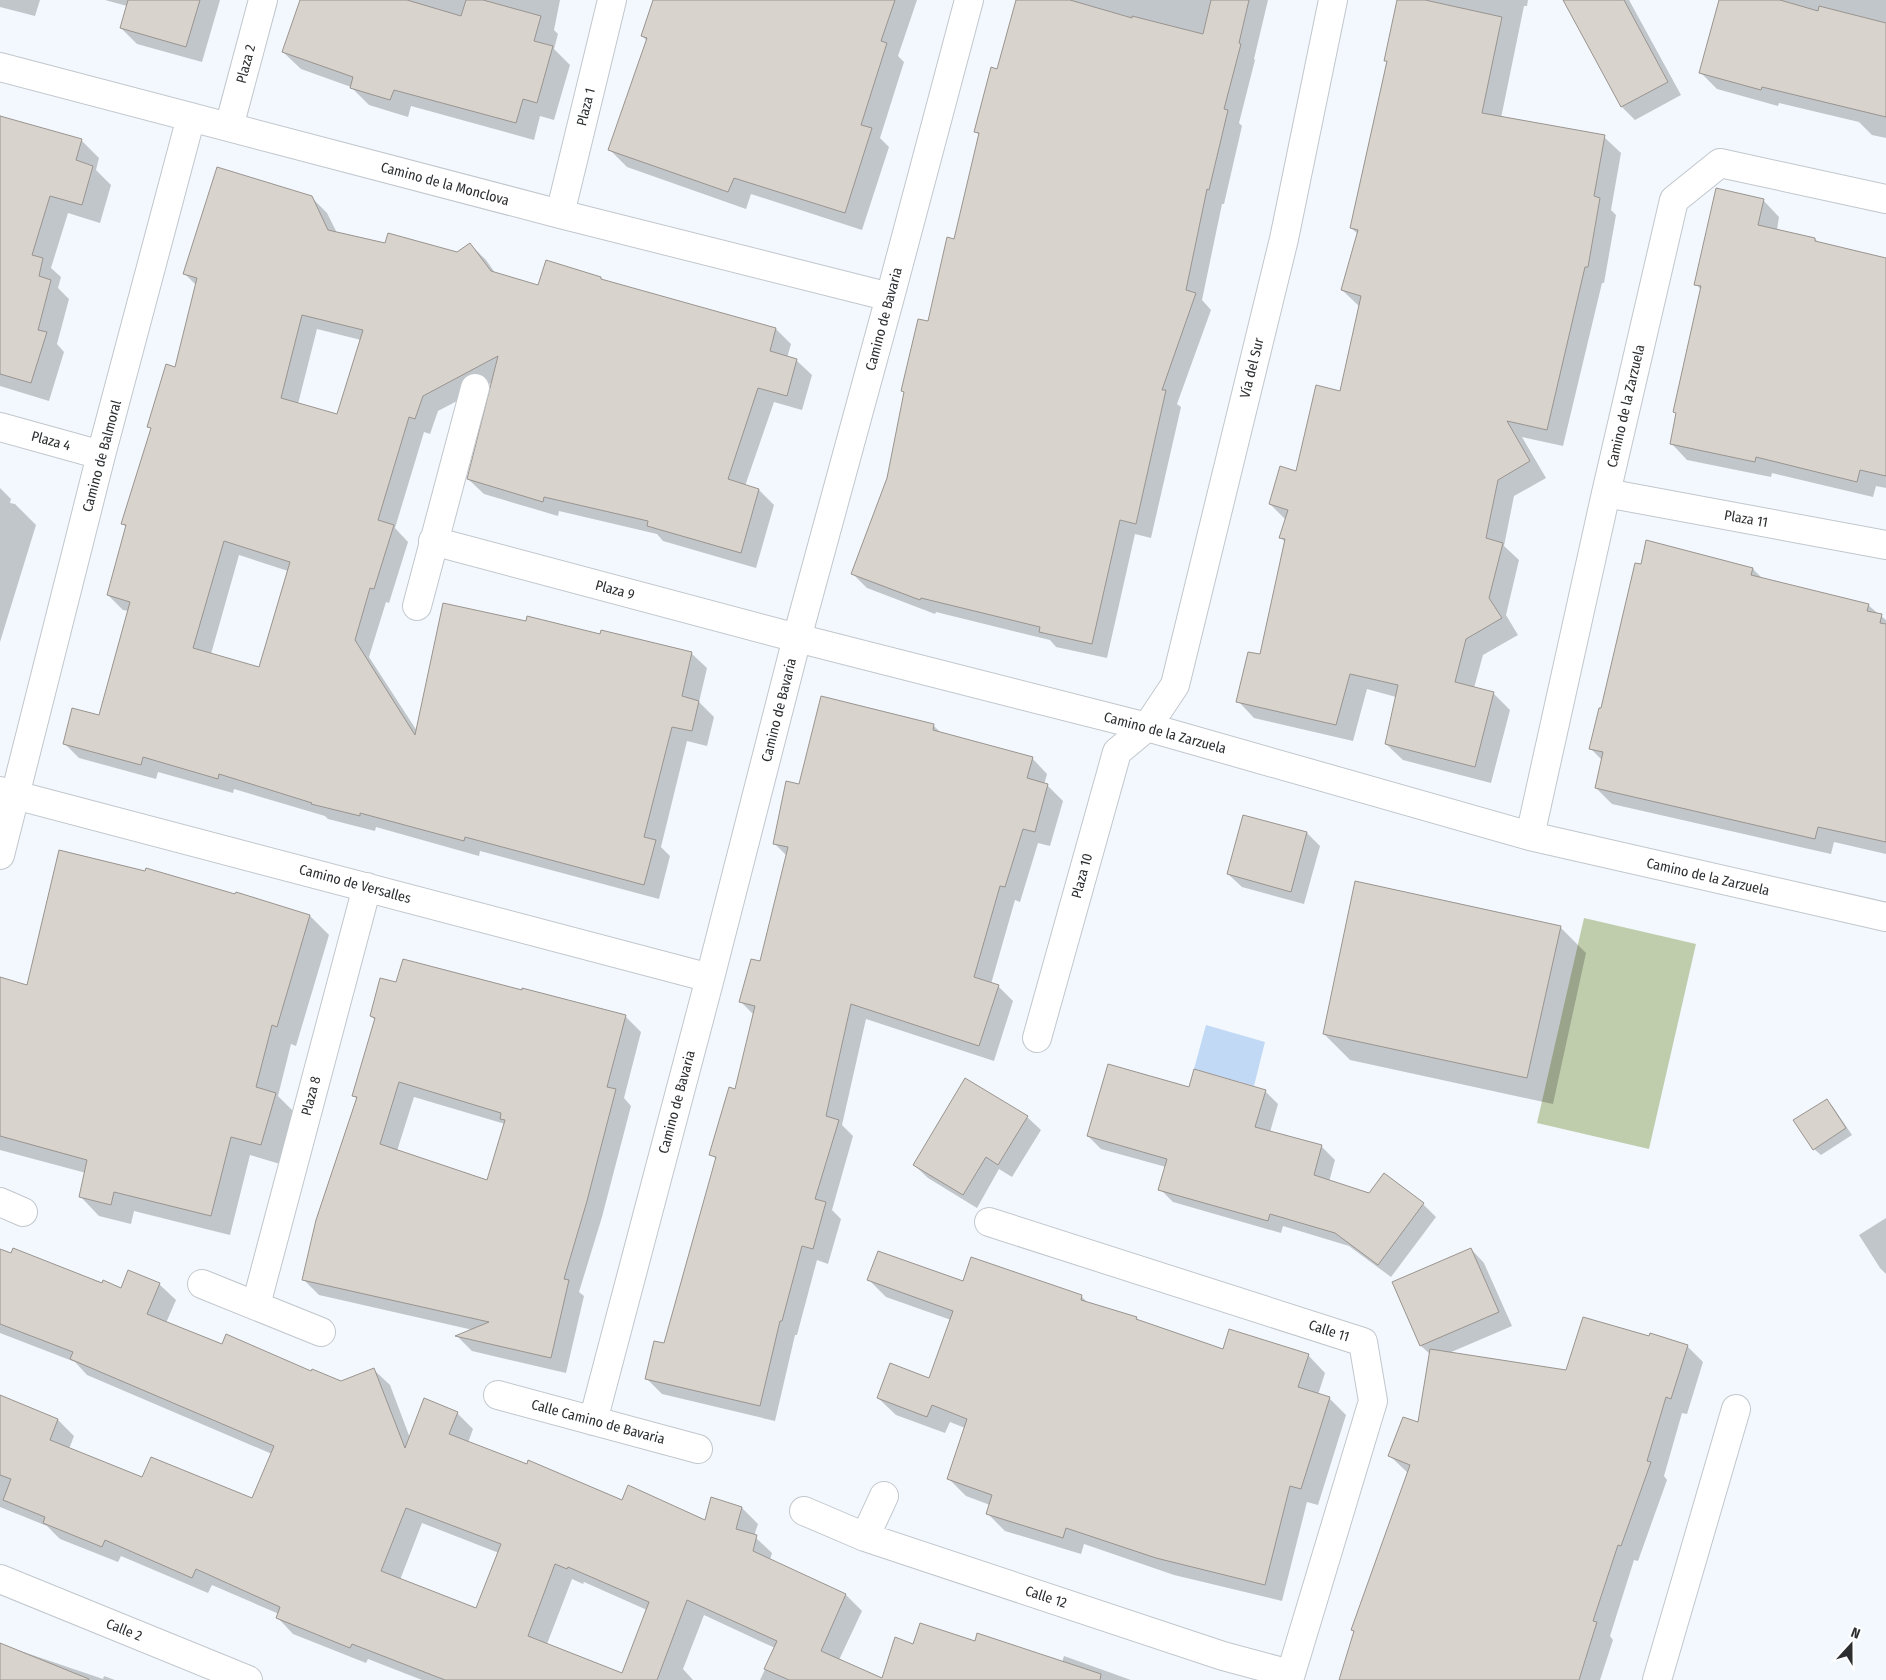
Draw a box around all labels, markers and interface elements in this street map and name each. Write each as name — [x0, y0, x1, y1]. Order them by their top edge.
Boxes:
street label: Plaza 2 — [233, 43, 259, 85]
street label: Plaza 1 — [573, 86, 599, 128]
street label: Camino de la Monclova — [379, 159, 511, 209]
street label: Camino de Bavaria — [862, 265, 906, 373]
street label: Vía del Sur — [1236, 336, 1268, 400]
street label: Camino de la Zarzuela — [1604, 343, 1648, 469]
street label: Camino de Balmoral — [79, 398, 125, 514]
street label: Plaza 4 — [29, 428, 73, 454]
street label: Plaza 11 — [1723, 507, 1769, 531]
street label: Plaza 9 — [593, 577, 637, 603]
street label: Camino de Bavaria — [758, 656, 800, 764]
street label: Camino de la Zarzuela — [1102, 709, 1228, 758]
street label: Plaza 10 — [1068, 852, 1096, 900]
street label: Camino de la Zarzuela — [1645, 855, 1771, 899]
street label: Camino de Versalles — [297, 861, 413, 907]
street label: Camino de Bavaria — [655, 1048, 699, 1156]
street label: Plaza 8 — [298, 1074, 324, 1118]
street label: Calle 11 — [1306, 1316, 1352, 1346]
street label: Calle Camino de Bavaria — [529, 1396, 667, 1448]
street label: Calle 12 — [1023, 1582, 1069, 1612]
street label: Calle 2 — [103, 1615, 145, 1645]
north arrow — [1826, 1620, 1876, 1670]
text: N — [1849, 1624, 1862, 1643]

